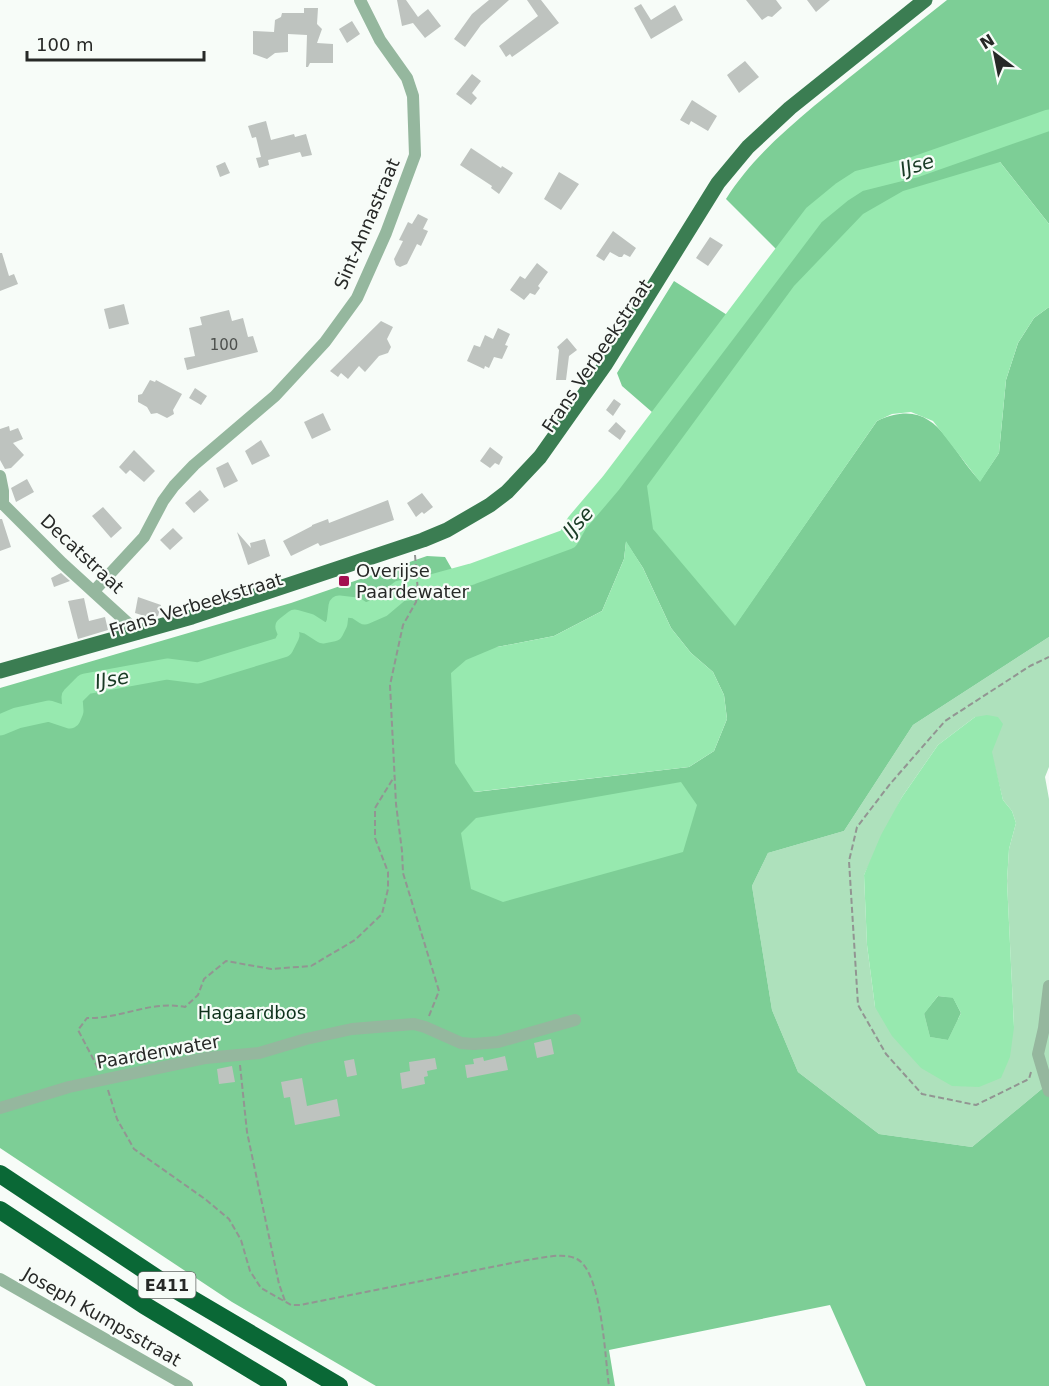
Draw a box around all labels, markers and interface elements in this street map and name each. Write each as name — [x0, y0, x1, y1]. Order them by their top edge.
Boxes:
scale bar — [27, 24, 204, 62]
north arrow — [965, 24, 1025, 84]
text: N — [977, 30, 998, 53]
text: 100 m — [36, 34, 94, 55]
water label: IJse — [897, 148, 937, 182]
street label: Sint-Annastraat — [330, 155, 404, 292]
street label: Frans Verbeekstraat — [537, 275, 656, 436]
house number: 100 — [210, 336, 238, 354]
water label: IJse — [558, 501, 598, 543]
street label: Decatstraat — [36, 510, 128, 597]
place label: Overijse Paardewater — [356, 560, 470, 602]
street label: Frans Verbeekstraat — [107, 568, 285, 641]
marker: Overijse Paardewater — [337, 574, 351, 588]
water label: IJse — [93, 664, 131, 694]
park label: Hagaardbos — [198, 1002, 306, 1023]
street label: Paardenwater — [95, 1030, 222, 1073]
street label: Joseph Kumpsstraat — [19, 1262, 185, 1370]
road number: E411 — [138, 1272, 195, 1298]

